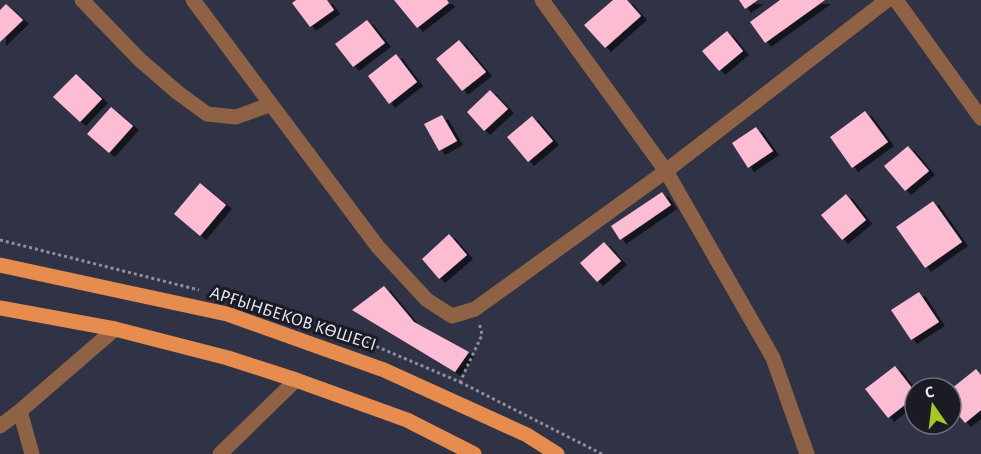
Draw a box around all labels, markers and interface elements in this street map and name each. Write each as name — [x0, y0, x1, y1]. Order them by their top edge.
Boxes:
street label: АРҒЫНБЕКОВ КӨШЕСІ — [208, 284, 378, 354]
north arrow — [903, 376, 963, 436]
text: С — [923, 384, 936, 401]

